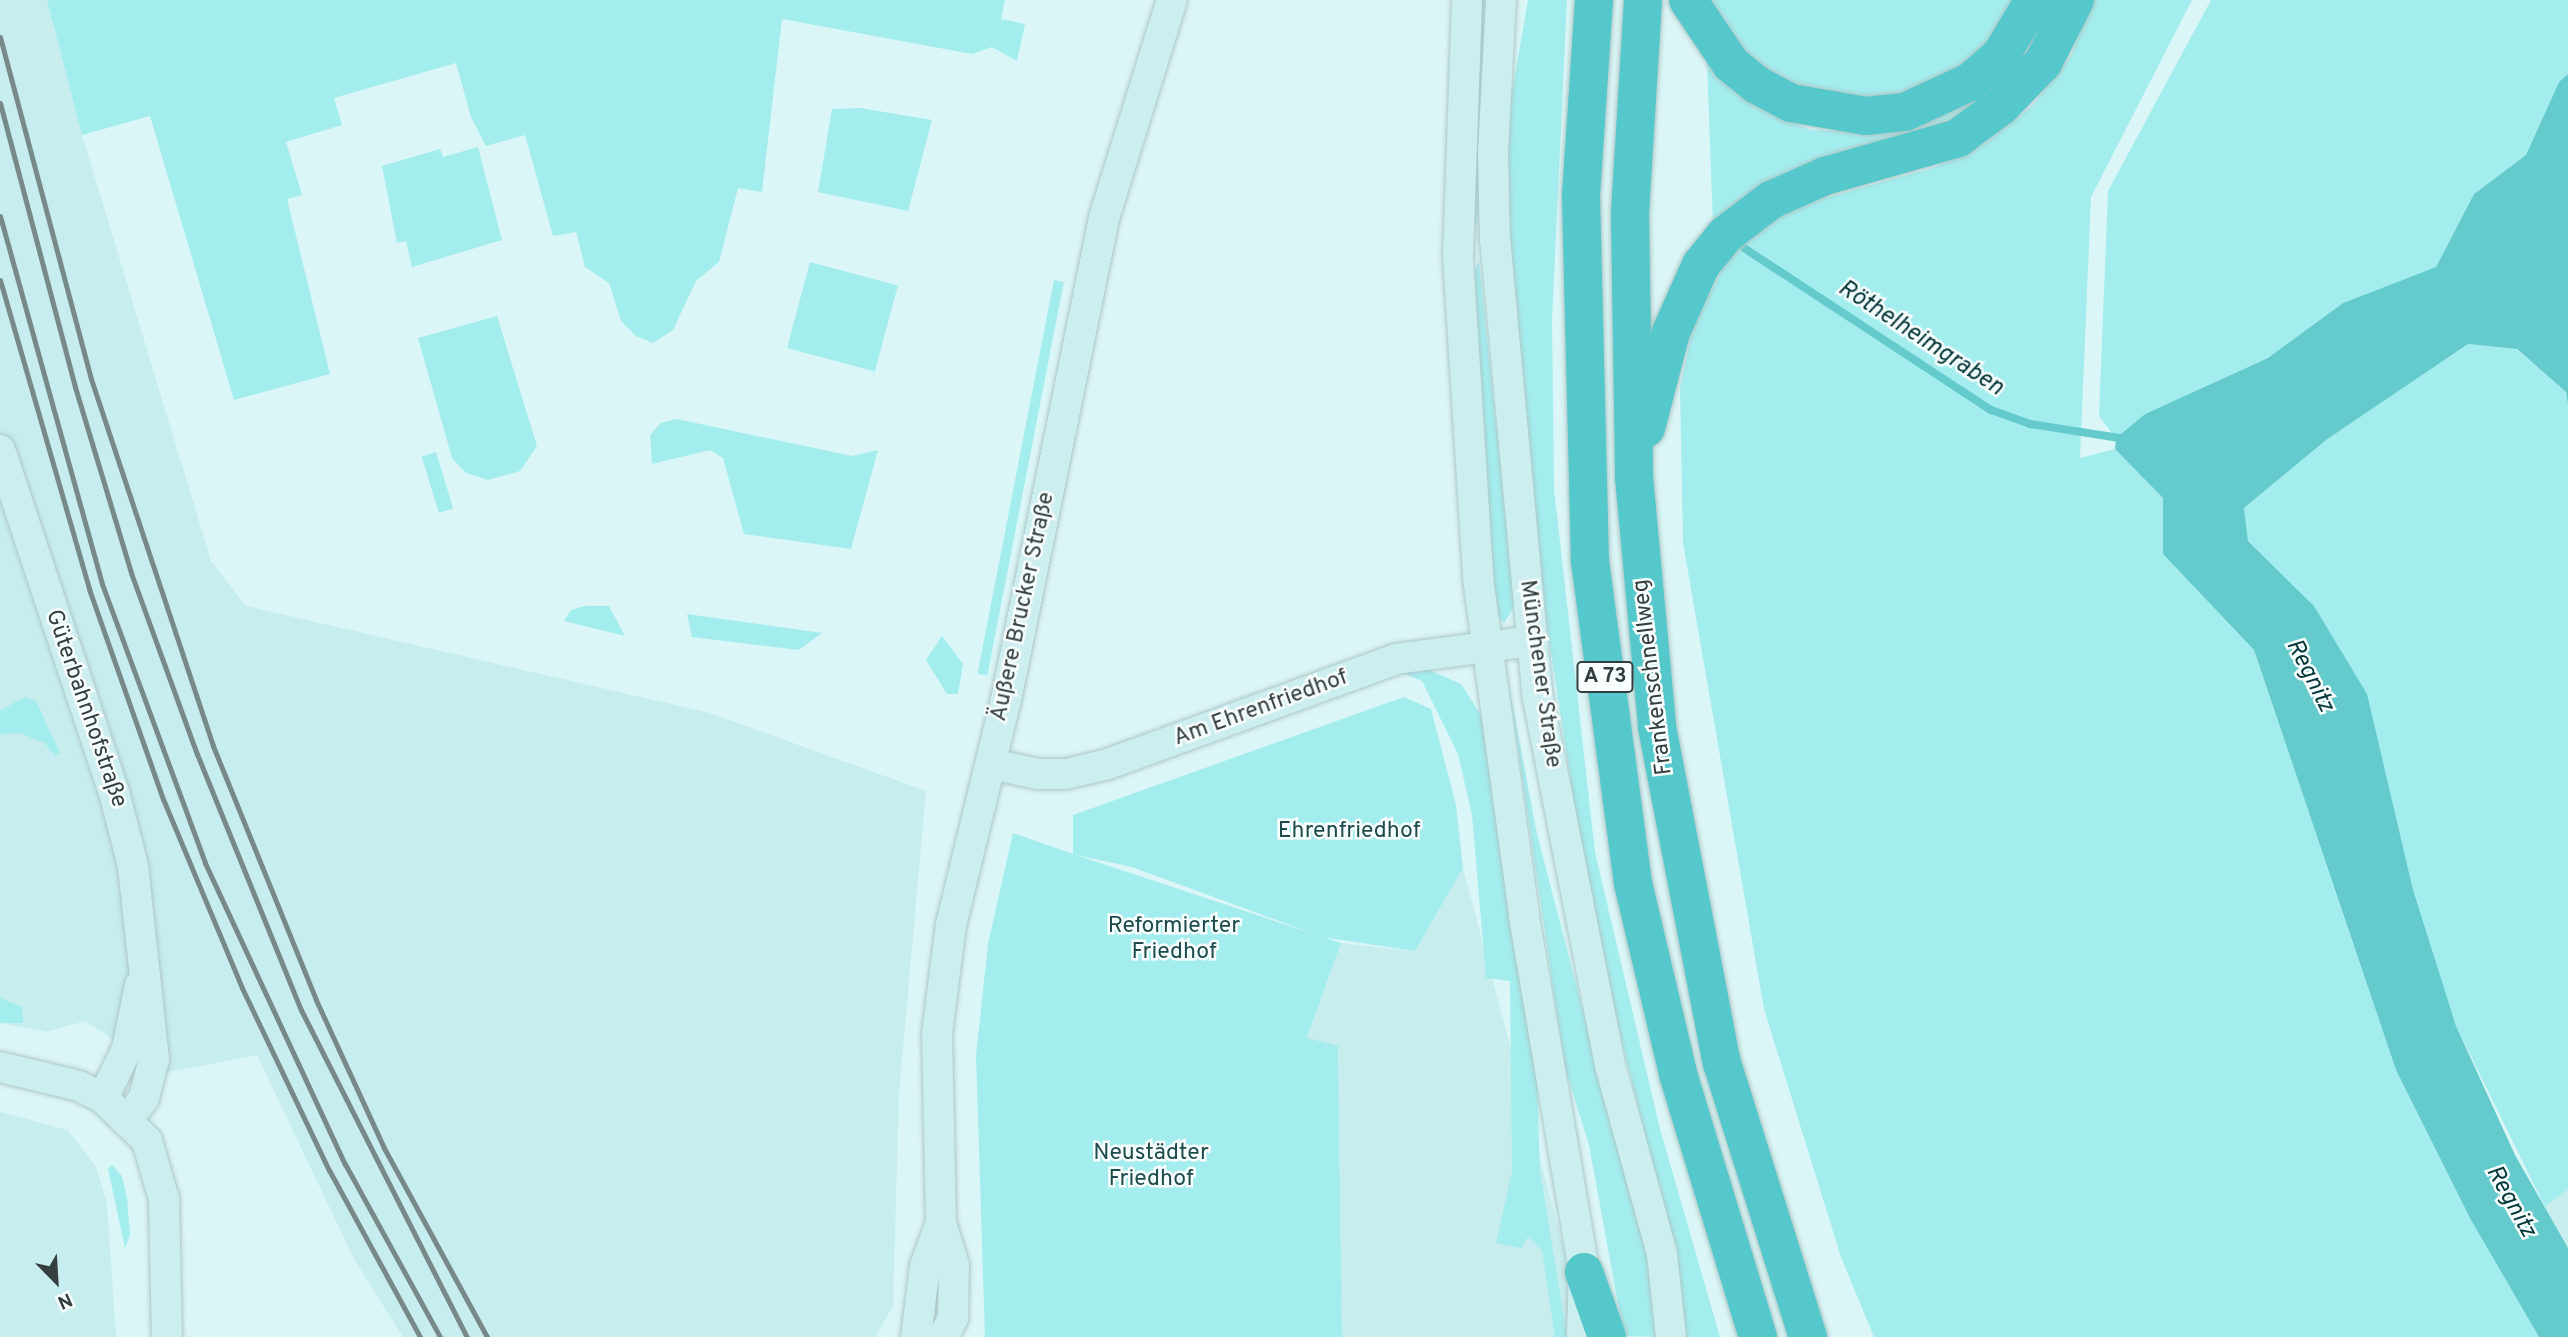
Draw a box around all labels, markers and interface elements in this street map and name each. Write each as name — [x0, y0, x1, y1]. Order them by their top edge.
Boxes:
water label: Röthelheimgraben — [1832, 275, 2008, 403]
street label: Äußere Brucker Straße — [986, 490, 1062, 724]
street label: Münchener Straße — [1512, 578, 1566, 770]
street label: Frankenschnellweg — [1628, 578, 1680, 776]
street label: Güterbahnhofstraße — [38, 607, 132, 811]
water label: Regnitz — [2278, 635, 2340, 717]
road number: A 73 — [1575, 660, 1635, 694]
street label: Am Ehrenfriedhof — [1170, 665, 1352, 753]
park label: Ehrenfriedhof — [1278, 818, 1420, 846]
park label: Reformierter Friedhof — [1108, 913, 1240, 967]
park label: Neustädter Friedhof — [1093, 1140, 1209, 1194]
water label: Regnitz — [2478, 1161, 2542, 1243]
north arrow — [21, 1246, 91, 1316]
text: N — [53, 1286, 76, 1314]

